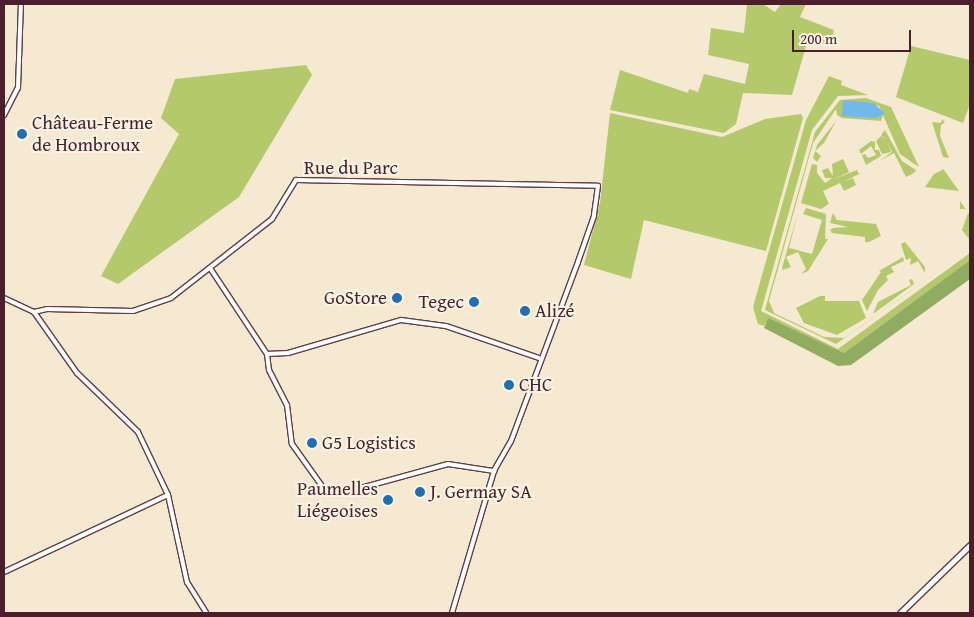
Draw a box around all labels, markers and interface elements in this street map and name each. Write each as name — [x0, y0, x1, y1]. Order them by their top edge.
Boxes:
scale bar — [794, 20, 913, 52]
text: 200 m — [800, 28, 837, 49]
place label: Château-Ferme de Hombroux — [32, 112, 153, 156]
marker: Château-Ferme de Hombroux — [16, 128, 28, 140]
street label: Rue du Parc — [304, 157, 398, 179]
place label: GoStore — [324, 287, 387, 309]
place label: Tegec — [418, 291, 464, 313]
marker: GoStore — [391, 292, 403, 304]
marker: Tegec — [468, 296, 480, 308]
place label: Alizé — [535, 300, 574, 322]
marker: Alizé — [519, 305, 531, 317]
place label: CHC — [519, 374, 552, 396]
marker: CHC — [503, 379, 515, 391]
place label: G5 Logistics — [322, 432, 416, 454]
marker: G5 Logistics — [306, 437, 318, 449]
place label: Paumelles Liégeoises — [297, 478, 378, 522]
place label: J. Germay SA — [430, 481, 532, 503]
marker: J. Germay SA — [414, 486, 426, 498]
marker: Paumelles Liégeoises — [382, 494, 394, 506]

